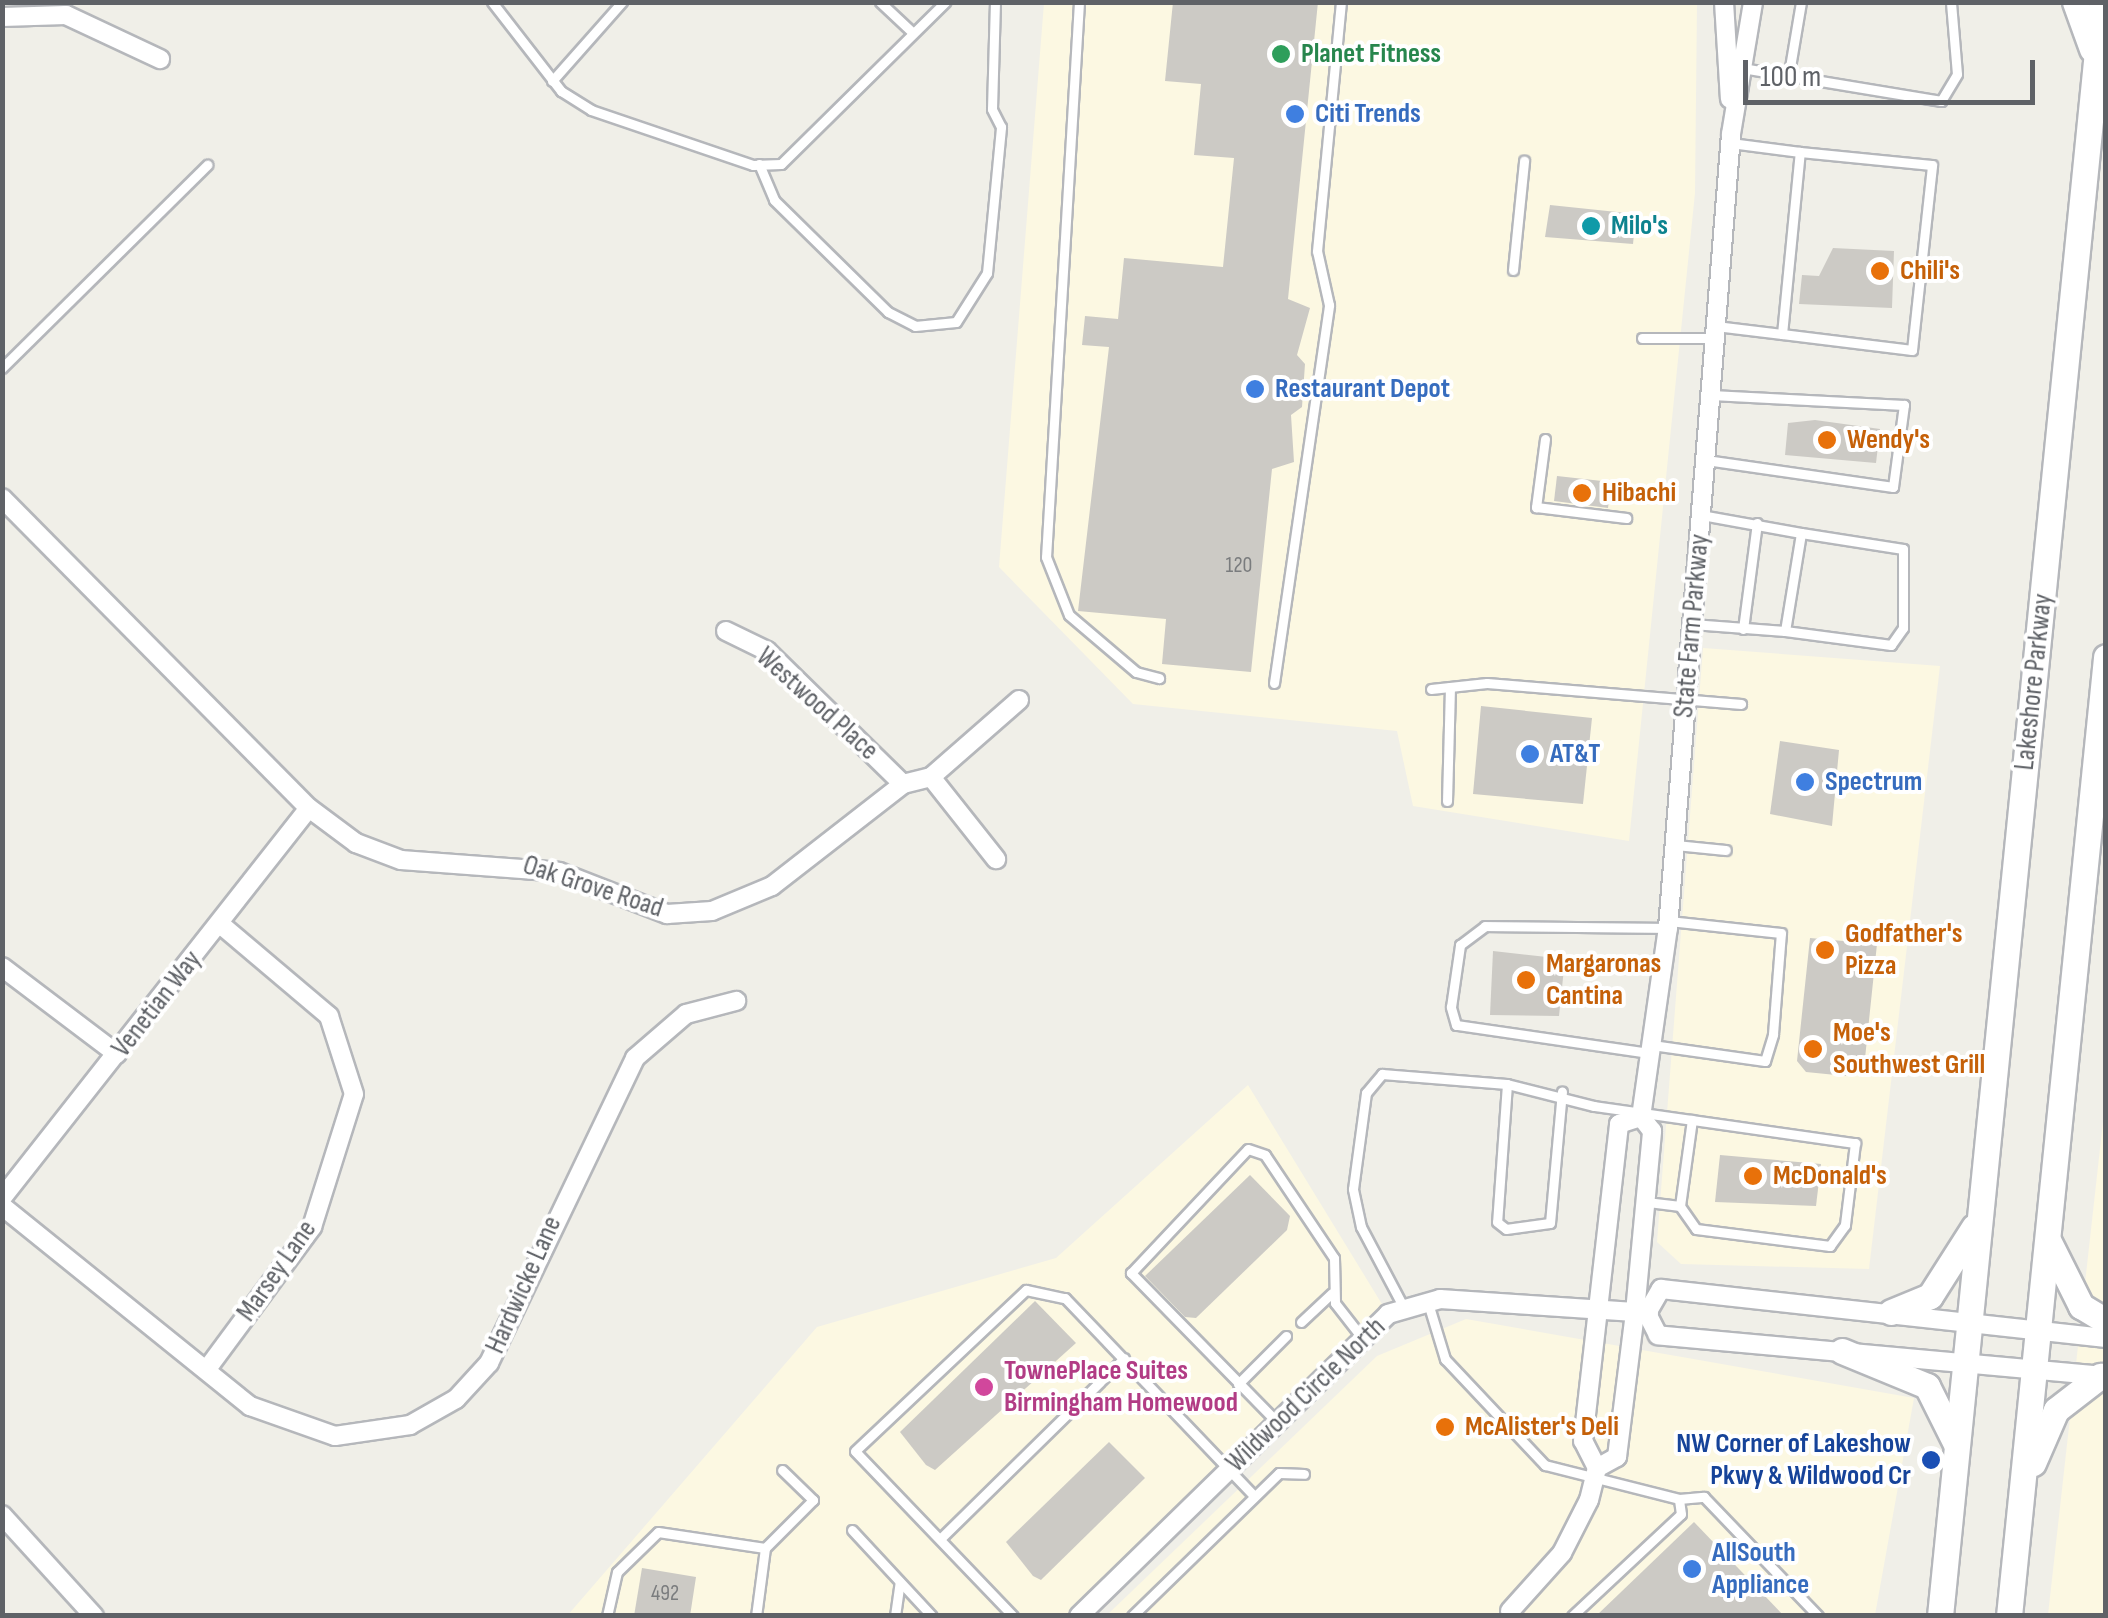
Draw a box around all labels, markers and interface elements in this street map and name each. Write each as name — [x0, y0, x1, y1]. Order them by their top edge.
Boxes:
place label: Planet Fitness — [1301, 37, 1441, 71]
scale bar — [1748, 40, 2040, 102]
marker: Planet Fitness — [1270, 43, 1292, 65]
text: 100 m — [1760, 59, 1821, 95]
place label: Citi Trends — [1315, 97, 1421, 131]
marker: Citi Trends — [1284, 103, 1306, 125]
place label: Milo's — [1611, 209, 1668, 243]
marker: Milo's — [1580, 215, 1602, 237]
place label: Chili's — [1900, 254, 1960, 288]
marker: Chili's — [1869, 260, 1891, 282]
place label: Restaurant Depot — [1275, 372, 1450, 406]
marker: Restaurant Depot — [1244, 378, 1266, 400]
place label: Wendy's — [1847, 423, 1930, 457]
marker: Wendy's — [1816, 429, 1838, 451]
place label: Hibachi — [1602, 476, 1676, 510]
marker: Hibachi — [1571, 482, 1593, 504]
street label: State Farm Parkway — [1667, 533, 1717, 719]
house number: 120 — [1226, 553, 1252, 579]
street label: Lakeshore Parkway — [2008, 592, 2060, 772]
street label: Westwood Place — [749, 640, 885, 768]
place label: AT&T — [1550, 737, 1600, 771]
marker: AT&T — [1519, 743, 1541, 765]
place label: Spectrum — [1825, 765, 1922, 799]
marker: Spectrum — [1794, 771, 1816, 793]
street label: Oak Grove Road — [519, 849, 667, 925]
place label: Godfather's Pizza — [1845, 917, 1962, 983]
marker: Godfather's Pizza — [1814, 939, 1836, 961]
street label: Venetian Way — [105, 944, 209, 1064]
place label: Margaronas Cantina — [1546, 947, 1661, 1013]
marker: Margaronas Cantina — [1515, 969, 1537, 991]
place label: Moe's Southwest Grill — [1833, 1016, 1985, 1082]
marker: Moe's Southwest Grill — [1802, 1038, 1824, 1060]
place label: McDonald's — [1773, 1159, 1887, 1193]
marker: McDonald's — [1742, 1165, 1764, 1187]
street label: Hardwicke Lane — [479, 1211, 569, 1359]
street label: Marsey Lane — [230, 1214, 324, 1328]
street label: Wildwood Circle North — [1219, 1310, 1393, 1480]
place label: TownePlace Suites Birmingham Homewood — [1004, 1354, 1238, 1420]
marker: TownePlace Suites Birmingham Homewood — [973, 1376, 995, 1398]
place label: McAlister's Deli — [1465, 1410, 1619, 1444]
marker: McAlister's Deli — [1434, 1416, 1456, 1438]
place label: NW Corner of Lakeshow Pkwy & Wildwood Cr — [1676, 1427, 1911, 1493]
marker: NW Corner of Lakeshow Pkwy & Wildwood Cr — [1920, 1449, 1942, 1471]
place label: AllSouth Appliance — [1712, 1536, 1809, 1602]
marker: AllSouth Appliance — [1681, 1558, 1703, 1580]
house number: 492 — [651, 1581, 679, 1607]

